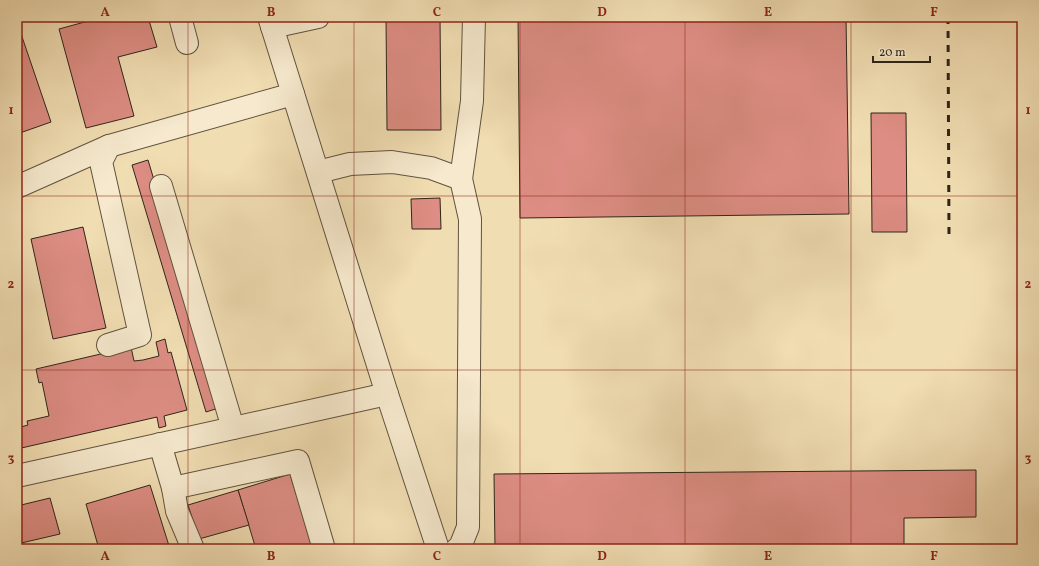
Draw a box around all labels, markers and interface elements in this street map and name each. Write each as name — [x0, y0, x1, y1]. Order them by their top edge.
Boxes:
text: A — [100, 4, 110, 22]
text: B — [267, 4, 276, 22]
text: C — [433, 4, 441, 22]
text: D — [597, 4, 607, 22]
text: E — [764, 4, 772, 22]
text: F — [930, 4, 938, 22]
scale bar — [873, 38, 930, 64]
text: 20 m — [879, 45, 906, 61]
text: 1 — [8, 102, 14, 120]
text: 1 — [1025, 102, 1031, 120]
text: 2 — [8, 276, 15, 294]
text: 2 — [1025, 276, 1032, 294]
text: 3 — [8, 450, 15, 468]
text: 3 — [1025, 450, 1032, 468]
text: A — [100, 548, 110, 566]
text: B — [267, 548, 276, 566]
text: C — [433, 548, 441, 566]
text: D — [597, 548, 607, 566]
text: E — [764, 548, 772, 566]
text: F — [930, 548, 938, 566]

